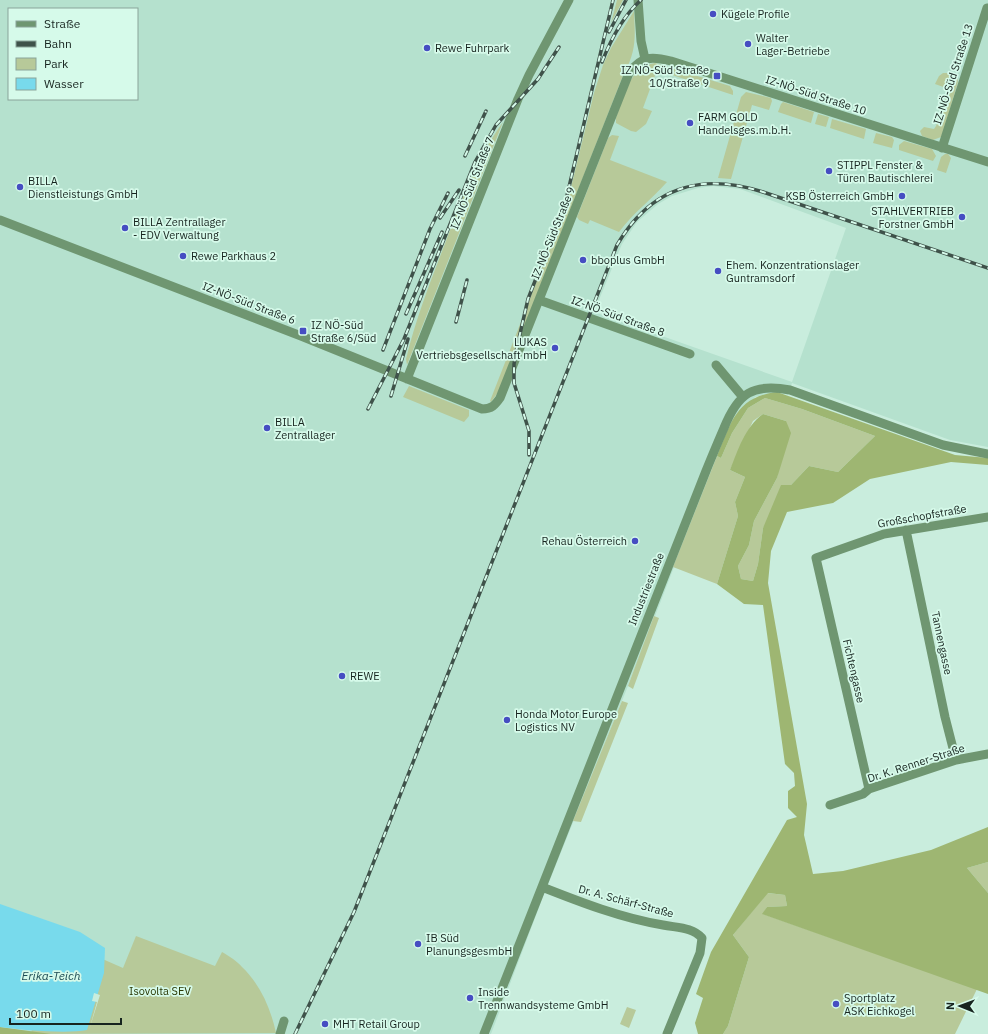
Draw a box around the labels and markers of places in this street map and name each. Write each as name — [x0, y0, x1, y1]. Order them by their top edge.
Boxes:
place label: Kügele Profile — [721, 7, 789, 21]
marker: Kügele Profile — [708, 9, 718, 19]
place label: Walter Lager-Betriebe — [756, 31, 830, 58]
marker: Walter Lager-Betriebe — [743, 39, 753, 49]
place label: Rewe Fuhrpark — [435, 41, 510, 55]
marker: Rewe Fuhrpark — [422, 43, 432, 53]
place label: IZ NÖ-Süd Straße 10/Straße 9 — [621, 63, 709, 90]
marker: IZ NÖ-Süd Straße 10/Straße 9 — [712, 71, 722, 81]
place label: FARM GOLD Handelsges.m.b.H. — [698, 110, 791, 137]
marker: FARM GOLD Handelsges.m.b.H. — [685, 118, 695, 128]
place label: STIPPL Fenster & Türen Bautischlerei — [837, 158, 933, 185]
marker: STIPPL Fenster & Türen Bautischlerei — [824, 166, 834, 176]
place label: BILLA Dienstleistungs GmbH — [28, 174, 138, 201]
marker: BILLA Dienstleistungs GmbH — [15, 182, 25, 192]
place label: KSB Österreich GmbH — [785, 189, 894, 203]
marker: KSB Österreich GmbH — [897, 191, 907, 201]
place label: STAHLVERTRIEB Forstner GmbH — [871, 204, 954, 231]
marker: STAHLVERTRIEB Forstner GmbH — [957, 212, 967, 222]
place label: BILLA Zentrallager - EDV Verwaltung — [133, 215, 225, 242]
marker: BILLA Zentrallager - EDV Verwaltung — [120, 223, 130, 233]
place label: Rewe Parkhaus 2 — [191, 249, 276, 263]
marker: Rewe Parkhaus 2 — [178, 251, 188, 261]
place label: bboplus GmbH — [591, 253, 665, 267]
marker: bboplus GmbH — [578, 255, 588, 265]
place label: Ehem. Konzentrationslager Guntramsdorf — [726, 258, 859, 285]
marker: Ehem. Konzentrationslager Guntramsdorf — [713, 266, 723, 276]
place label: IZ NÖ-Süd Straße 6/Süd — [311, 318, 376, 345]
marker: IZ NÖ-Süd Straße 6/Süd — [298, 326, 308, 336]
place label: LUKAS Vertriebsgesellschaft mbH — [416, 335, 547, 362]
marker: LUKAS Vertriebsgesellschaft mbH — [550, 343, 560, 353]
place label: BILLA Zentrallager — [275, 415, 335, 442]
marker: BILLA Zentrallager — [262, 423, 272, 433]
place label: Rehau Österreich — [542, 534, 627, 548]
marker: Rehau Österreich — [630, 536, 640, 546]
place label: REWE — [350, 669, 380, 683]
marker: REWE — [337, 671, 347, 681]
place label: Honda Motor Europe Logistics NV — [515, 707, 617, 734]
marker: Honda Motor Europe Logistics NV — [502, 715, 512, 725]
place label: IB Süd PlanungsgesmbH — [426, 931, 512, 958]
marker: IB Süd PlanungsgesmbH — [413, 939, 423, 949]
place label: Inside Trennwandsysteme GmbH — [478, 985, 609, 1012]
place label: Sportplatz ASK Eichkogel — [844, 991, 915, 1018]
marker: Inside Trennwandsysteme GmbH — [465, 993, 475, 1003]
marker: Sportplatz ASK Eichkogel — [831, 999, 841, 1009]
place label: MHT Retail Group — [333, 1017, 420, 1031]
marker: MHT Retail Group — [320, 1019, 330, 1029]

